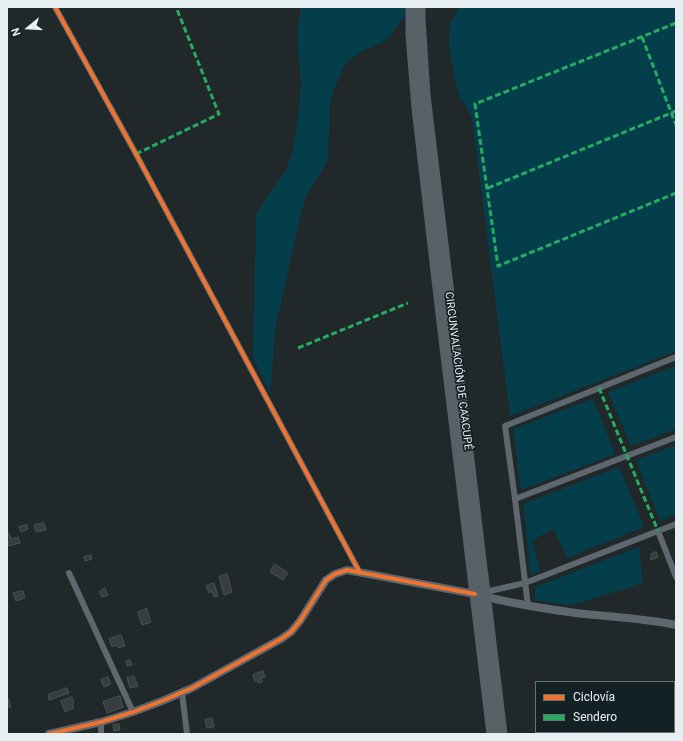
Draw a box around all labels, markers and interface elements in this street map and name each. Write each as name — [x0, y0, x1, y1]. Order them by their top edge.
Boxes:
north arrow — [8, 8, 48, 48]
text: N — [9, 26, 23, 38]
street label: CIRCUNVALACIÓN DE CAACUPÉ — [442, 291, 474, 451]
legend — [535, 681, 675, 733]
text: Ciclovía — [573, 690, 615, 704]
text: Sendero — [573, 710, 617, 724]

